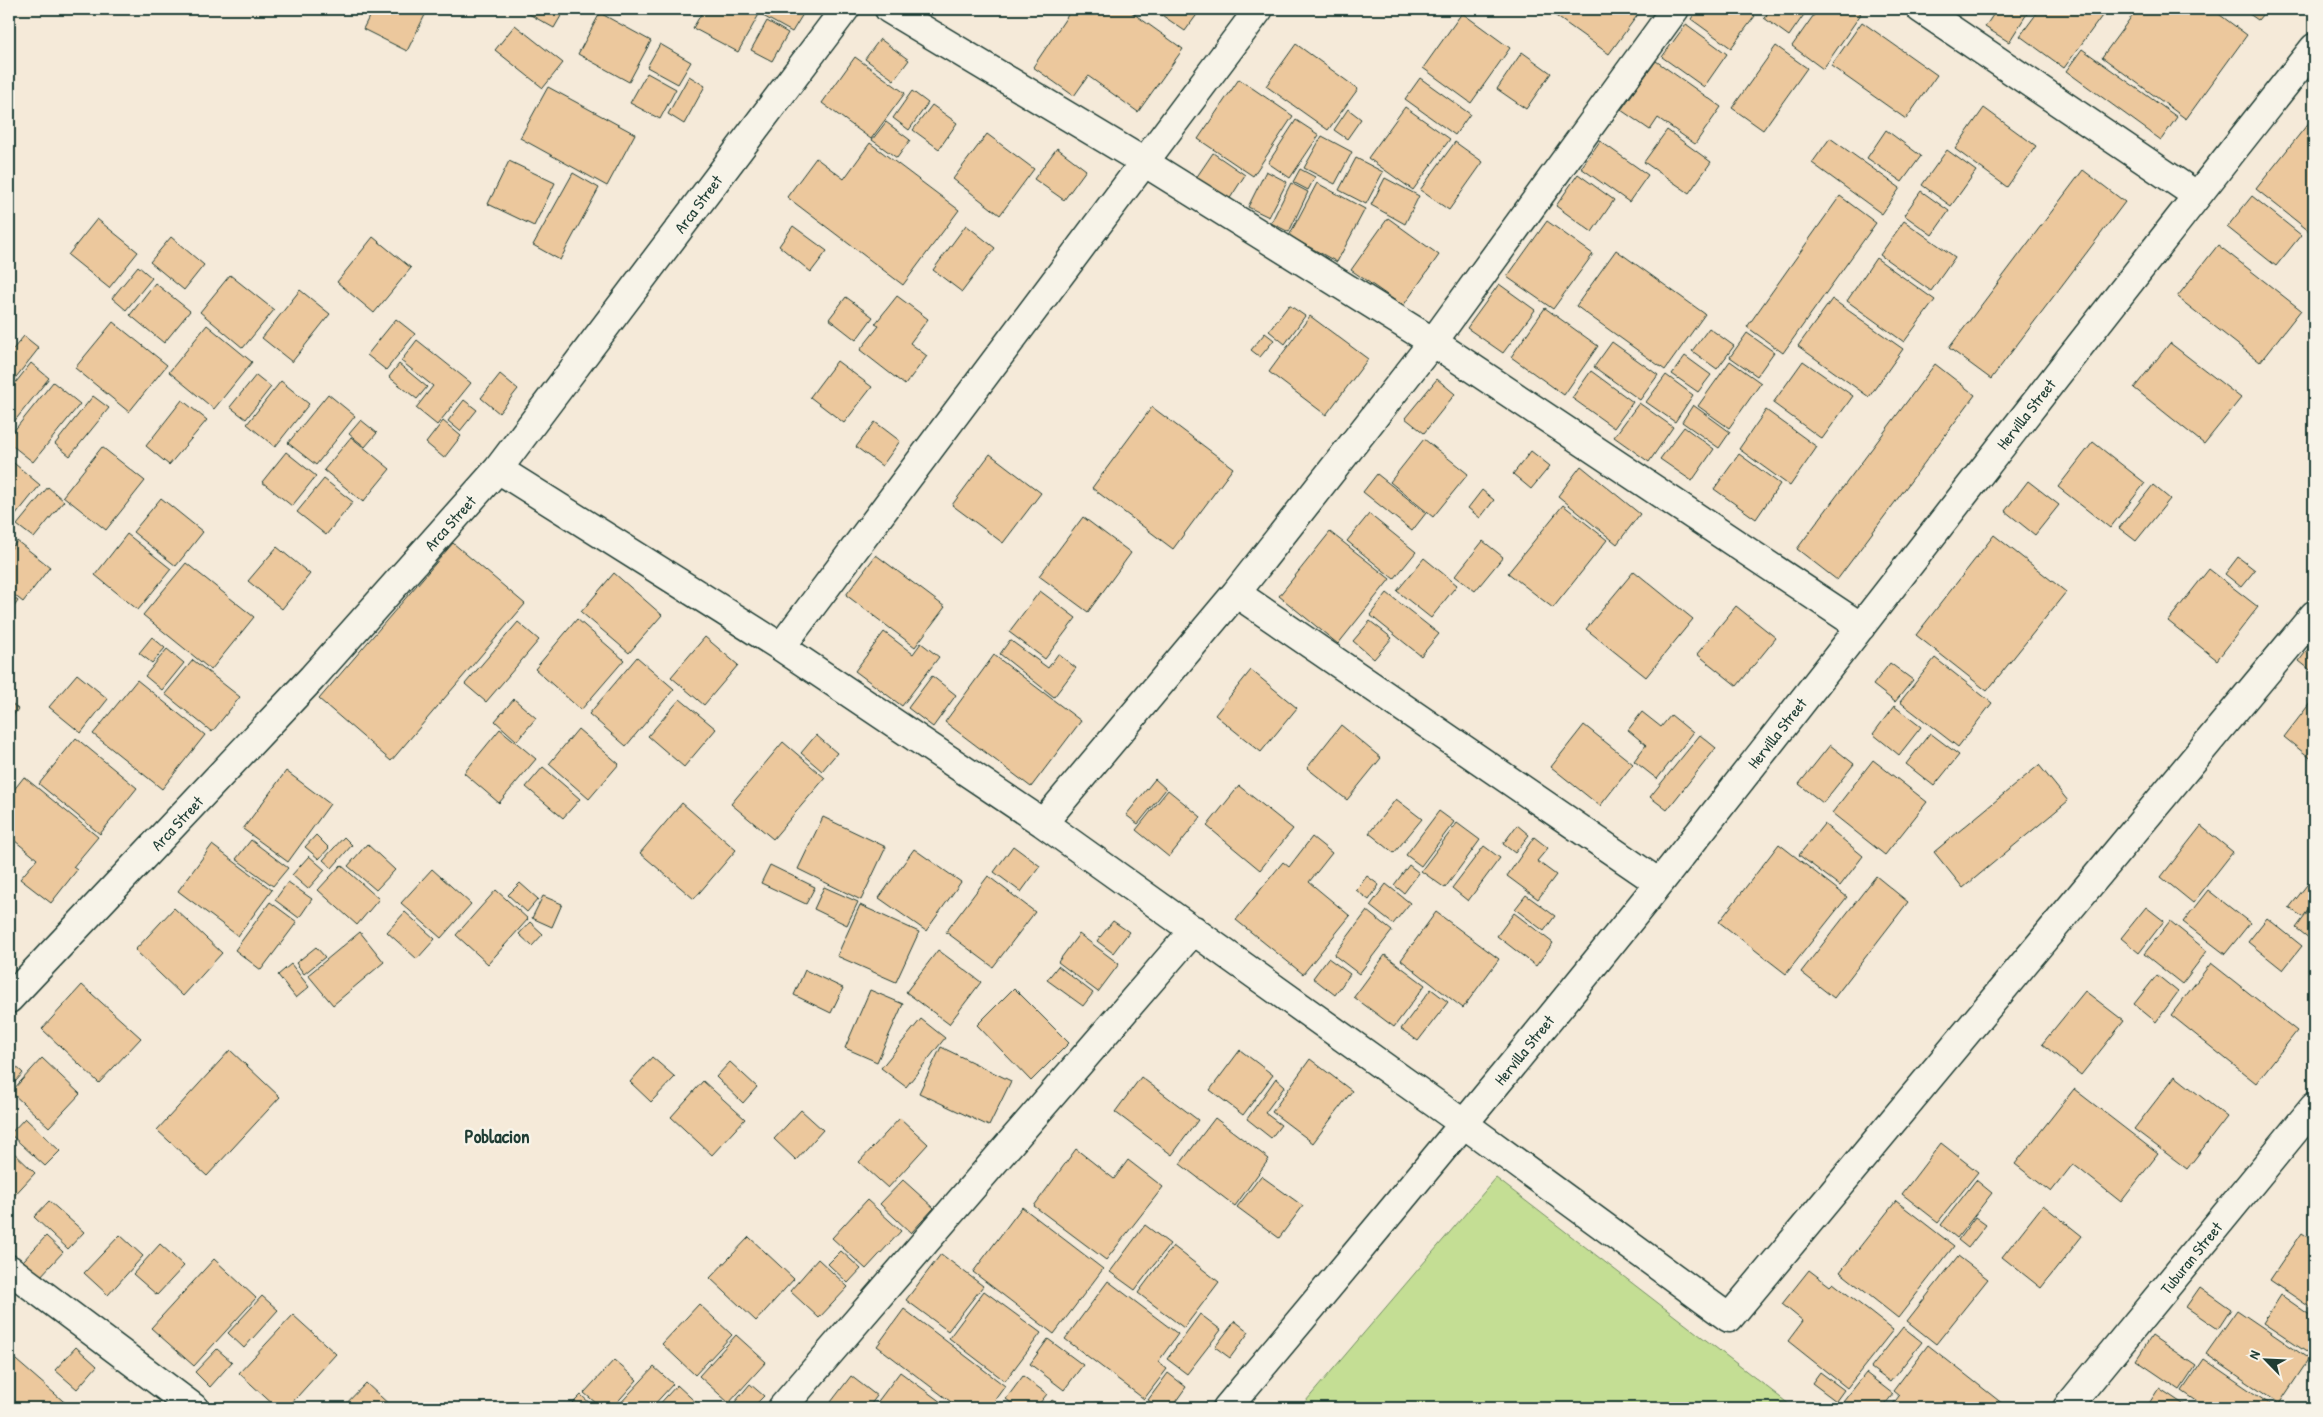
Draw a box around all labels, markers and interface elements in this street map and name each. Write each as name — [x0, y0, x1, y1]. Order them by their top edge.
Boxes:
street label: Arca Street — [669, 170, 727, 238]
street label: Hervilla Street — [1991, 374, 2061, 454]
street label: Arca Street — [419, 490, 481, 555]
street label: Hervilla Street — [1742, 693, 1812, 773]
street label: Arca Street — [146, 791, 208, 855]
street label: Hervilla Street — [1489, 1010, 1559, 1090]
district label: Poblacion — [465, 1123, 530, 1149]
street label: Tuburan Street — [2155, 1217, 2227, 1299]
north arrow — [2240, 1334, 2290, 1384]
text: N — [2243, 1347, 2264, 1362]

